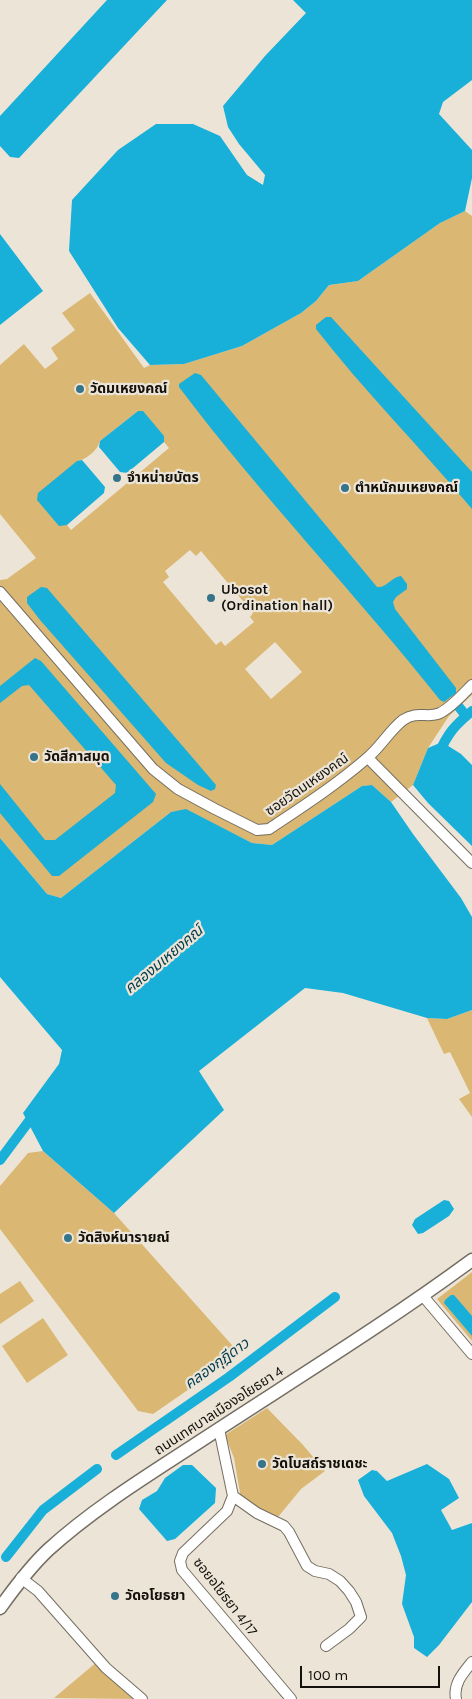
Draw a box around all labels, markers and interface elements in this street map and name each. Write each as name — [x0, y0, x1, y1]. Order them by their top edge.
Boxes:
place label: วัดมเหยงคณ์ — [90, 381, 167, 397]
marker: วัดมเหยงคณ์ — [74, 383, 86, 395]
place label: จำหน่ายบัตร — [127, 470, 199, 486]
marker: จำหน่ายบัตร — [111, 472, 123, 484]
place label: ตำหนักมเหยงคณ์ — [355, 480, 458, 496]
marker: ตำหนักมเหยงคณ์ — [339, 482, 351, 494]
place label: Ubosot (Ordination hall) — [221, 582, 333, 614]
marker: Ubosot (Ordination hall) — [205, 592, 217, 604]
place label: วัดสีกาสมุด — [44, 749, 110, 765]
street label: ซอยวัดมเหยงคณ์ — [262, 750, 352, 820]
marker: วัดสีกาสมุด — [28, 751, 40, 763]
water label: คลองมเหยงคณ์ — [121, 922, 207, 998]
place label: วัดสิงห์นารายณ์ — [78, 1230, 170, 1246]
marker: วัดสิงห์นารายณ์ — [62, 1232, 74, 1244]
water label: คลองกุฎีดาว — [181, 1335, 253, 1393]
street label: ถนนเทศบาลเมืองอโยธยา 4 — [151, 1363, 287, 1459]
place label: วัดโบสถ์ราชเดชะ — [272, 1456, 368, 1472]
marker: วัดโบสถ์ราชเดชะ — [256, 1458, 268, 1470]
street label: ซอยอโยธยา 4/17 — [189, 1555, 261, 1639]
place label: วัดอโยธยา — [125, 1588, 185, 1604]
marker: วัดอโยธยา — [109, 1590, 121, 1602]
scale bar — [302, 1656, 442, 1688]
text: 100 m — [308, 1666, 348, 1684]

